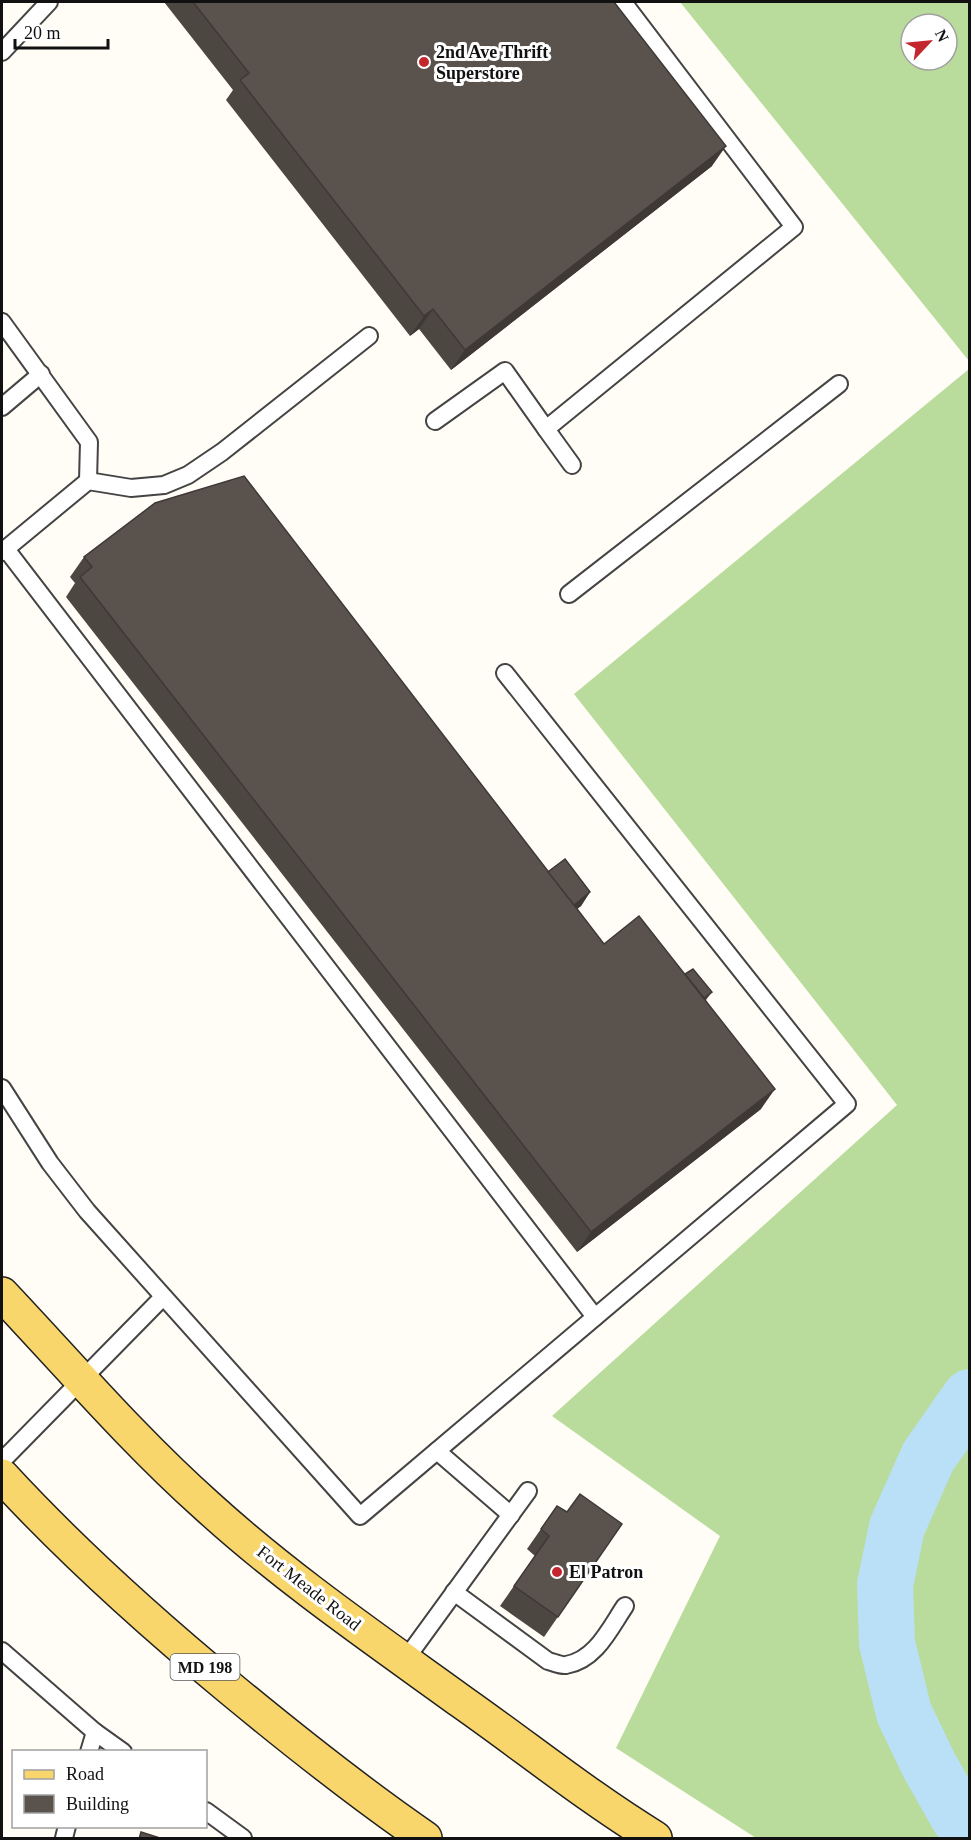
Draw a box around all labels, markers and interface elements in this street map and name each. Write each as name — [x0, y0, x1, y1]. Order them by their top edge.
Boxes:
scale bar — [15, 12, 108, 50]
north arrow — [899, 12, 959, 72]
text: 20 m — [24, 23, 61, 43]
text: N — [932, 27, 952, 45]
place label: 2nd Ave Thrift Superstore — [436, 42, 548, 83]
marker: 2nd Ave Thrift Superstore — [417, 55, 431, 69]
street label: Fort Meade Road — [253, 1541, 365, 1635]
place label: El Patron — [569, 1562, 643, 1582]
marker: El Patron — [550, 1565, 564, 1579]
road number: MD 198 — [170, 1654, 240, 1680]
legend — [12, 1750, 207, 1828]
text: Road — [66, 1764, 104, 1784]
text: Building — [66, 1794, 129, 1814]

